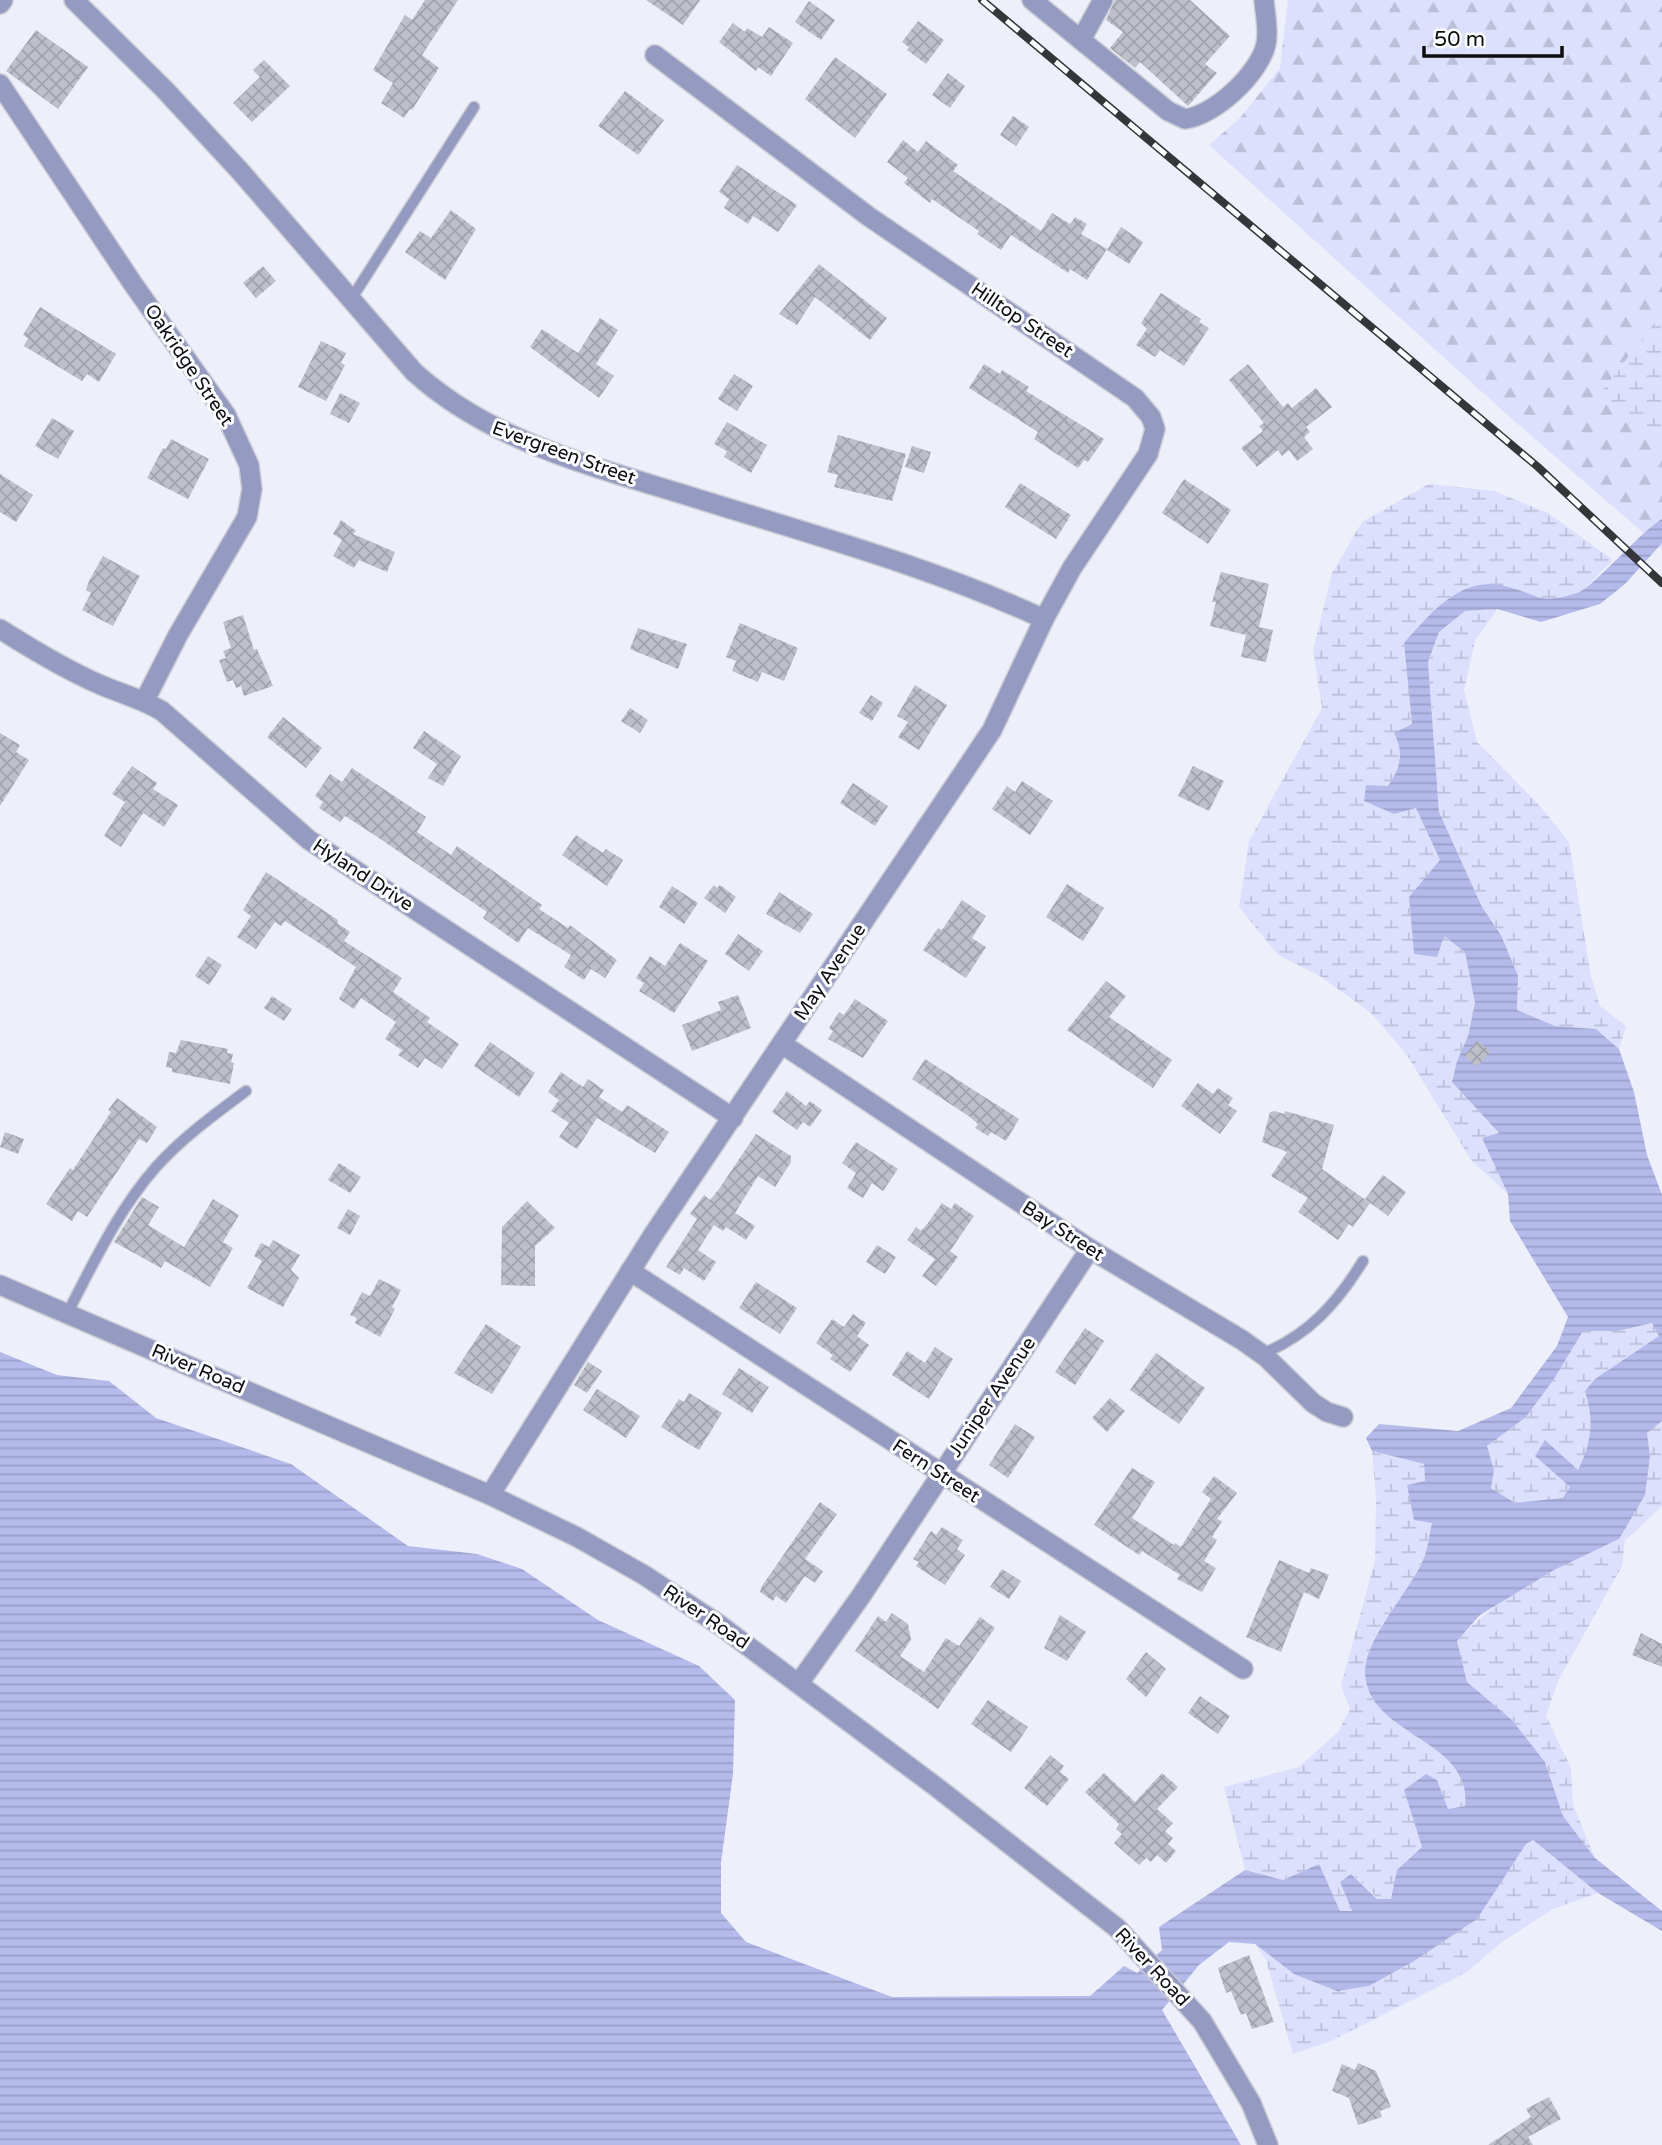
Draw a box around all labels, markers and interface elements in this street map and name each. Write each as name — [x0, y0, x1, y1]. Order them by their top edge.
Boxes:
scale bar — [1424, 14, 1562, 58]
text: 50 m — [1434, 27, 1485, 52]
street label: Hilltop Street — [967, 278, 1077, 362]
street label: Oakridge Street — [140, 300, 238, 430]
street label: Evergreen Street — [489, 417, 639, 489]
street label: Hyland Drive — [309, 834, 417, 916]
street label: May Avenue — [790, 919, 870, 1025]
street label: Bay Street — [1018, 1196, 1108, 1266]
street label: Juniper Avenue — [944, 1333, 1040, 1461]
street label: River Road — [148, 1340, 248, 1398]
street label: Fern Street — [888, 1435, 984, 1507]
street label: River Road — [659, 1580, 753, 1654]
street label: River Road — [1110, 1923, 1194, 2011]

